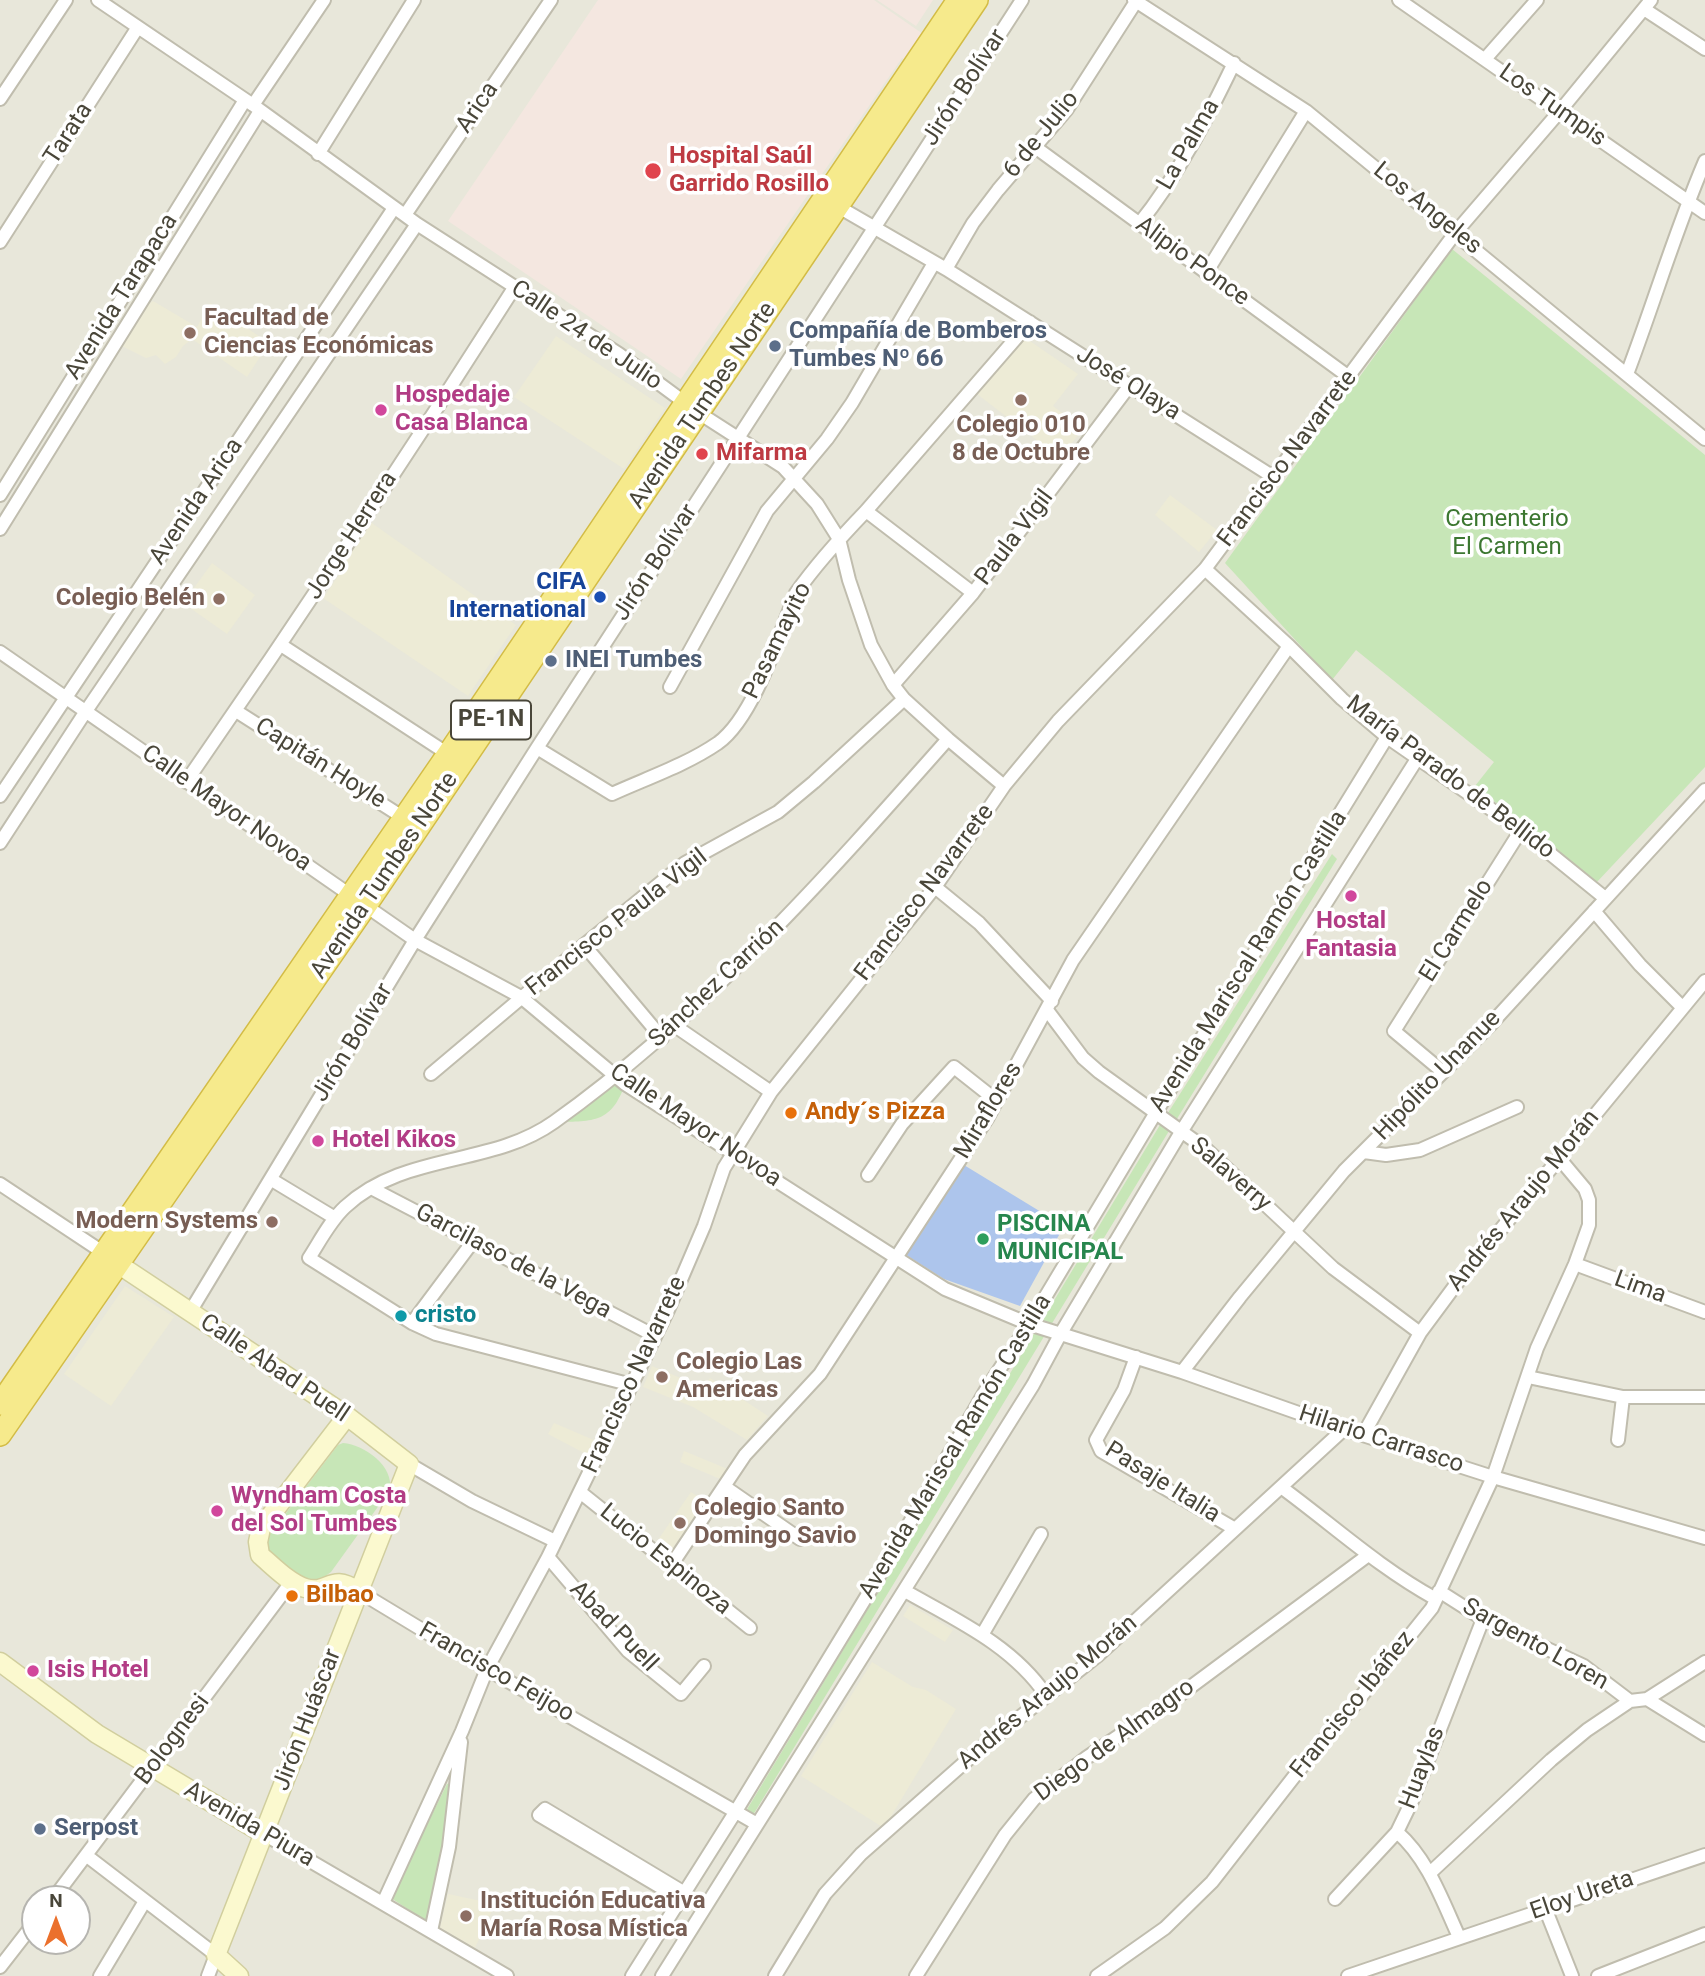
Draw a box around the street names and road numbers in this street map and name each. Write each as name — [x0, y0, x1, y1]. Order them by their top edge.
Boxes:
street label: Jirón Bolívar — [917, 24, 1013, 152]
street label: Los Tumpis — [1493, 59, 1611, 153]
street label: Arica — [451, 77, 505, 139]
street label: 6 de Julio — [998, 86, 1086, 184]
street label: La Palma — [1152, 95, 1226, 195]
street label: Tarata — [38, 98, 100, 170]
street label: Los Angeles — [1367, 157, 1487, 261]
street label: Avenida Tarapaca — [59, 209, 185, 385]
street label: Alipio Ponce — [1130, 211, 1254, 313]
street label: Calle 24 de Julio — [505, 275, 667, 397]
street label: Avenida Tumbes Norte — [623, 297, 783, 515]
street label: José Olaya — [1071, 341, 1185, 427]
street label: Francisco Navarrete — [1212, 365, 1364, 553]
street label: Avenida Arica — [144, 433, 250, 571]
street label: Jorge Herrera — [300, 467, 404, 605]
street label: Paula Vigil — [970, 484, 1060, 592]
street label: Jirón Bolívar — [608, 499, 704, 627]
street label: Pasamayito — [737, 578, 819, 704]
street label: María Parado de Bellido — [1340, 690, 1560, 866]
road number: PE-1N — [451, 700, 531, 740]
street label: Capitán Hoyle — [249, 712, 391, 816]
street label: Calle Mayor Novoa — [136, 740, 316, 878]
street label: Avenida Tumbes Norte — [305, 767, 465, 985]
street label: Francisco Navarrete — [849, 799, 1001, 987]
street label: Avenida Mariscal Ramón Castilla — [1144, 806, 1354, 1118]
street label: Francisco Paula Vigil — [521, 843, 713, 1003]
street label: El Carmelo — [1414, 874, 1500, 988]
street label: Sánchez Carrión — [643, 914, 791, 1054]
street label: Jirón Bolívar — [306, 979, 400, 1107]
street label: Hipólito Unanue — [1369, 1005, 1507, 1147]
street label: Miraflores — [949, 1057, 1029, 1165]
street label: Calle Mayor Novoa — [604, 1058, 786, 1194]
street label: Andrés Araujo Morán — [1442, 1104, 1606, 1298]
street label: Salaverry — [1184, 1132, 1276, 1218]
street label: Garcilaso de la Vega — [410, 1198, 616, 1326]
street label: Lima — [1610, 1265, 1670, 1311]
street label: Francisco Navarrete — [577, 1272, 693, 1478]
street label: Avenida Mariscal Ramón Castilla — [854, 1290, 1058, 1604]
street label: Calle Abad Puell — [194, 1309, 354, 1429]
street label: Hilario Carrasco — [1295, 1400, 1467, 1480]
street label: Pasaje Italia — [1099, 1436, 1225, 1530]
street label: Lucio Espinoza — [593, 1498, 737, 1622]
street label: Abad Puell — [563, 1576, 663, 1678]
street label: Sargento Loren — [1457, 1593, 1613, 1697]
street label: Andrés Araujo Morán — [953, 1610, 1143, 1776]
street label: Francisco Feijoo — [413, 1617, 579, 1729]
street label: Francisco Ibáñez — [1285, 1626, 1421, 1784]
street label: Jirón Huáscar — [268, 1645, 348, 1795]
street label: Diego de Almagro — [1030, 1673, 1200, 1809]
street label: Bolognesi — [130, 1689, 216, 1791]
street label: Huaylas — [1394, 1723, 1452, 1813]
street label: Avenida Piura — [179, 1776, 319, 1874]
street label: Eloy Ureta — [1527, 1865, 1637, 1927]

